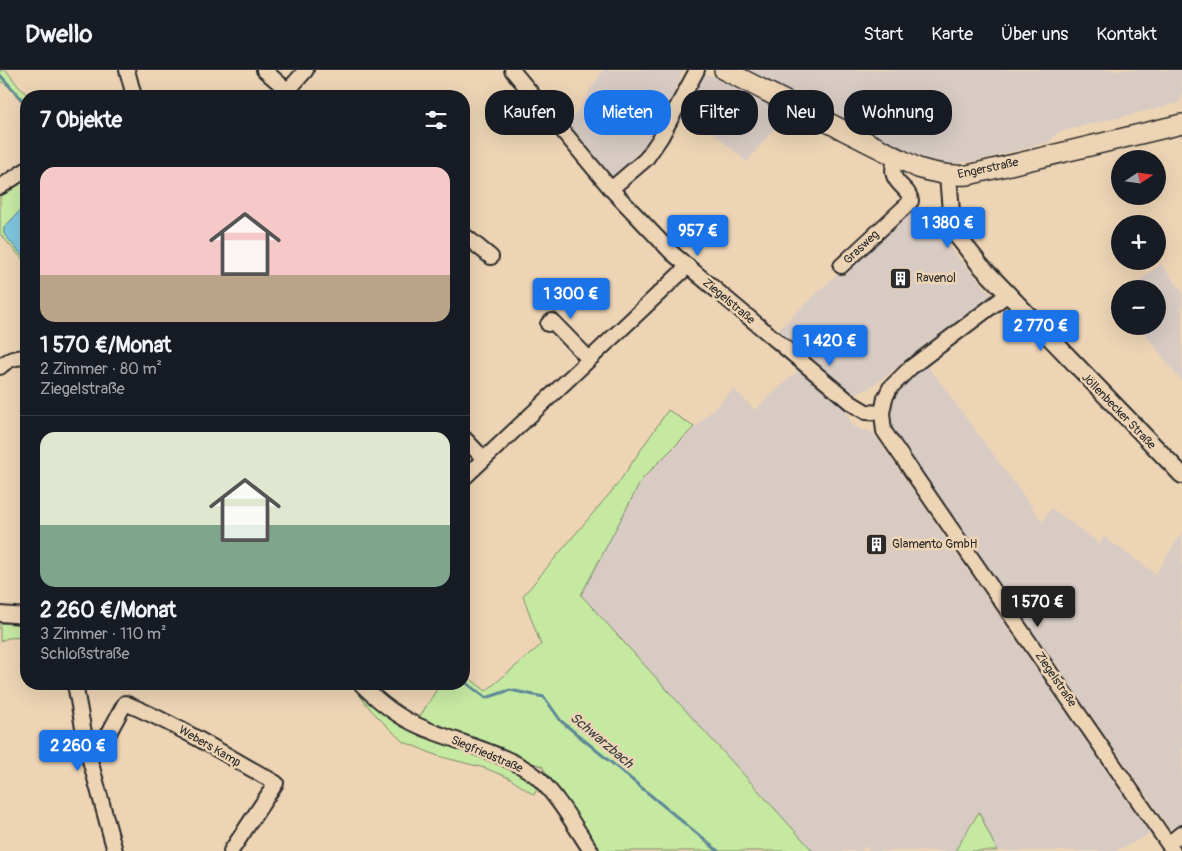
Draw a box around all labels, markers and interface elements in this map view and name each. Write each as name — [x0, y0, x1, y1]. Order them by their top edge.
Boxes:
text: Dwello — [25, 20, 92, 49]
text: Start — [863, 23, 903, 46]
text: Karte — [931, 23, 973, 46]
text: Über uns — [1001, 23, 1068, 46]
text: Kontakt — [1096, 23, 1157, 46]
chip: Kaufen — [485, 90, 574, 135]
chip: Mieten — [584, 90, 671, 135]
chip: Filter — [681, 90, 758, 135]
chip: Neu — [768, 90, 834, 135]
chip: Wohnung — [844, 90, 952, 135]
icon: filters — [422, 106, 450, 134]
text: 7 Objekte — [40, 107, 122, 134]
north arrow — [1111, 150, 1166, 205]
map controls — [1111, 150, 1166, 335]
street label: Engerstraße — [956, 155, 1020, 182]
icon: home — [200, 199, 290, 289]
pin: 1 380 € — [902, 206, 994, 249]
text: 1 380 € — [922, 213, 974, 233]
pin: 957 € — [663, 214, 733, 257]
button: + — [1111, 215, 1166, 270]
text: 957 € — [678, 221, 718, 241]
street label: Grasweg — [840, 227, 882, 268]
building icon: Ravenol — [888, 266, 912, 290]
place label: Ravenol — [916, 271, 956, 286]
street label: Ziegelstraße — [700, 275, 758, 328]
pin: 1 300 € — [525, 278, 617, 320]
button: − — [1111, 280, 1166, 335]
text: 1 300 € — [544, 284, 598, 304]
pin: 2 770 € — [995, 310, 1087, 352]
text: 2 770 € — [1014, 316, 1068, 336]
pin: 1 420 € — [784, 324, 876, 367]
text: 1 420 € — [804, 331, 856, 351]
text: 1 570 €/Monat — [40, 332, 171, 359]
text: 2 Zimmer · 80 m² — [40, 359, 162, 379]
street label: Jöllenbecker Straße — [1078, 370, 1159, 453]
text: Ziegelstraße — [40, 379, 125, 399]
icon: home — [200, 465, 290, 555]
building icon: Glamento GmbH — [864, 532, 888, 556]
place label: Glamento GmbH — [892, 537, 978, 552]
pin: 1 570 € — [992, 586, 1084, 628]
text: 1 570 € — [1012, 592, 1064, 612]
text: 2 260 €/Monat — [40, 597, 176, 624]
text: 3 Zimmer · 110 m² — [40, 624, 167, 644]
text: Schloßstraße — [40, 644, 129, 664]
street label: Ziegelstraße — [1032, 649, 1080, 710]
water label: Schwarzbach — [567, 709, 638, 773]
street label: Webers Kamp — [176, 723, 244, 770]
pin: 2 260 € — [32, 730, 124, 772]
street label: Siegfriedstraße — [449, 733, 525, 776]
text: 2 260 € — [50, 736, 106, 756]

